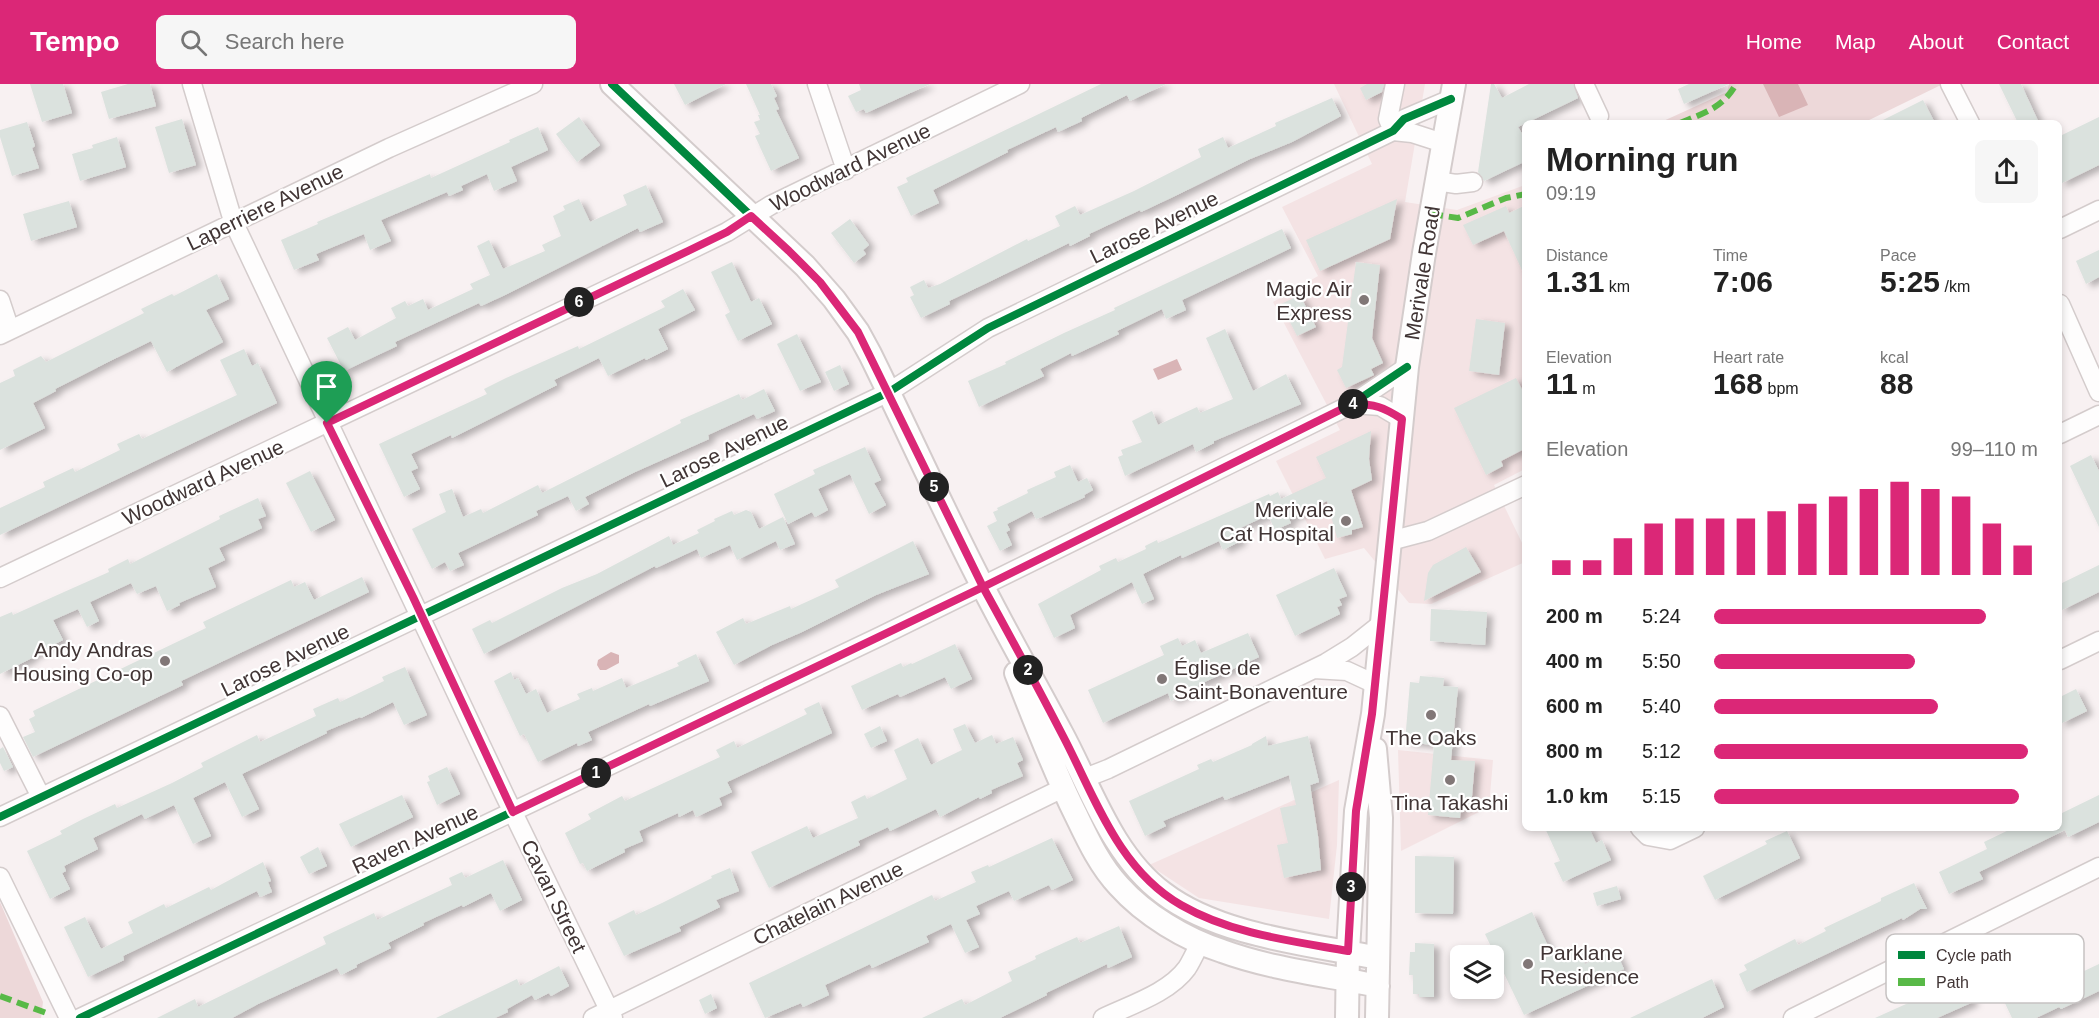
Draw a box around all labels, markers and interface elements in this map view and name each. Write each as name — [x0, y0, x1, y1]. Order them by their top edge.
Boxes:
search box — [156, 15, 576, 69]
text: Tempo — [30, 26, 120, 57]
icon: search — [177, 26, 210, 59]
text: Search here — [225, 29, 345, 54]
text: Home — [1746, 30, 1802, 53]
text: Map — [1835, 30, 1876, 53]
text: About — [1909, 30, 1964, 53]
text: Contact — [1997, 30, 2069, 53]
street label: Woodward Avenue — [766, 118, 934, 216]
button: share — [1975, 140, 2038, 203]
text: Morning run — [1546, 141, 1738, 178]
street label: Laperriere Avenue — [183, 159, 347, 255]
text: 09:19 — [1546, 182, 1596, 204]
street label: Larose Avenue — [1086, 186, 1222, 268]
street label: Merivale Road — [1400, 204, 1444, 342]
text: Distance — [1546, 247, 1608, 264]
text: Time — [1713, 247, 1748, 264]
text: Pace — [1880, 247, 1916, 264]
text: 1.31 — [1546, 265, 1604, 298]
text: 7:06 — [1713, 265, 1773, 298]
text: 5:25 — [1880, 265, 1940, 298]
place label: Magic Air Express — [1266, 277, 1352, 324]
text: km — [1604, 278, 1630, 295]
text: /km — [1940, 278, 1970, 295]
pin: 6 — [564, 287, 594, 317]
text: 6 — [575, 293, 583, 310]
marker: Magic Air Express — [1357, 293, 1371, 307]
text: Elevation — [1546, 349, 1612, 366]
text: Heart rate — [1713, 349, 1784, 366]
text: kcal — [1880, 349, 1908, 366]
pin — [301, 361, 352, 423]
text: 11 — [1546, 367, 1578, 400]
text: 168 — [1713, 367, 1763, 400]
text: 88 — [1880, 367, 1913, 400]
icon: arrive — [310, 370, 343, 403]
text: m — [1578, 380, 1596, 397]
text: bpm — [1763, 380, 1799, 397]
pin: 4 — [1338, 389, 1368, 419]
text: 4 — [1349, 395, 1357, 412]
street label: Larose Avenue — [656, 410, 792, 492]
street label: Woodward Avenue — [119, 434, 287, 530]
text: Elevation — [1546, 438, 1628, 460]
text: 99–110 m — [1951, 438, 2038, 460]
pin: 5 — [919, 472, 949, 502]
text: 5 — [930, 478, 938, 495]
place label: Merivale Cat Hospital — [1220, 498, 1334, 545]
marker: Merivale Cat Hospital — [1339, 514, 1353, 528]
text: 200 m — [1546, 605, 1603, 627]
text: 5:24 — [1642, 605, 1681, 627]
street label: Larose Avenue — [217, 619, 353, 701]
place label: Andy Andras Housing Co-op — [13, 638, 153, 685]
text: 400 m — [1546, 650, 1603, 672]
text: 5:50 — [1642, 650, 1681, 672]
marker: Andy Andras Housing Co-op — [158, 654, 172, 668]
pin: 2 — [1013, 655, 1043, 685]
place label: Église de Saint-Bonaventure — [1174, 656, 1348, 703]
text: 2 — [1024, 661, 1032, 678]
marker: Église de Saint-Bonaventure — [1155, 672, 1169, 686]
text: 600 m — [1546, 695, 1603, 717]
text: 5:40 — [1642, 695, 1681, 717]
marker: The Oaks — [1424, 708, 1438, 722]
place label: The Oaks — [1385, 726, 1477, 749]
text: 800 m — [1546, 740, 1603, 762]
text: 5:12 — [1642, 740, 1681, 762]
pin: 1 — [581, 758, 611, 788]
text: 1 — [592, 764, 600, 781]
marker: Tina Takashi — [1443, 773, 1457, 787]
text: 1.0 km — [1546, 785, 1608, 807]
text: 5:15 — [1642, 785, 1681, 807]
place label: Tina Takashi — [1392, 791, 1508, 814]
street label: Raven Avenue — [348, 800, 482, 878]
street label: Cavan Street — [517, 836, 591, 956]
street label: Chatelain Avenue — [749, 857, 907, 949]
pin: 3 — [1336, 872, 1366, 902]
text: 3 — [1347, 878, 1355, 895]
legend — [1886, 934, 2084, 1003]
place label: Parklane Residence — [1540, 941, 1639, 988]
map controls — [1450, 945, 1504, 999]
button: layers — [1450, 945, 1504, 999]
text: Cycle path — [1936, 947, 2012, 964]
marker: Parklane Residence — [1521, 957, 1535, 971]
text: Path — [1936, 974, 1969, 991]

